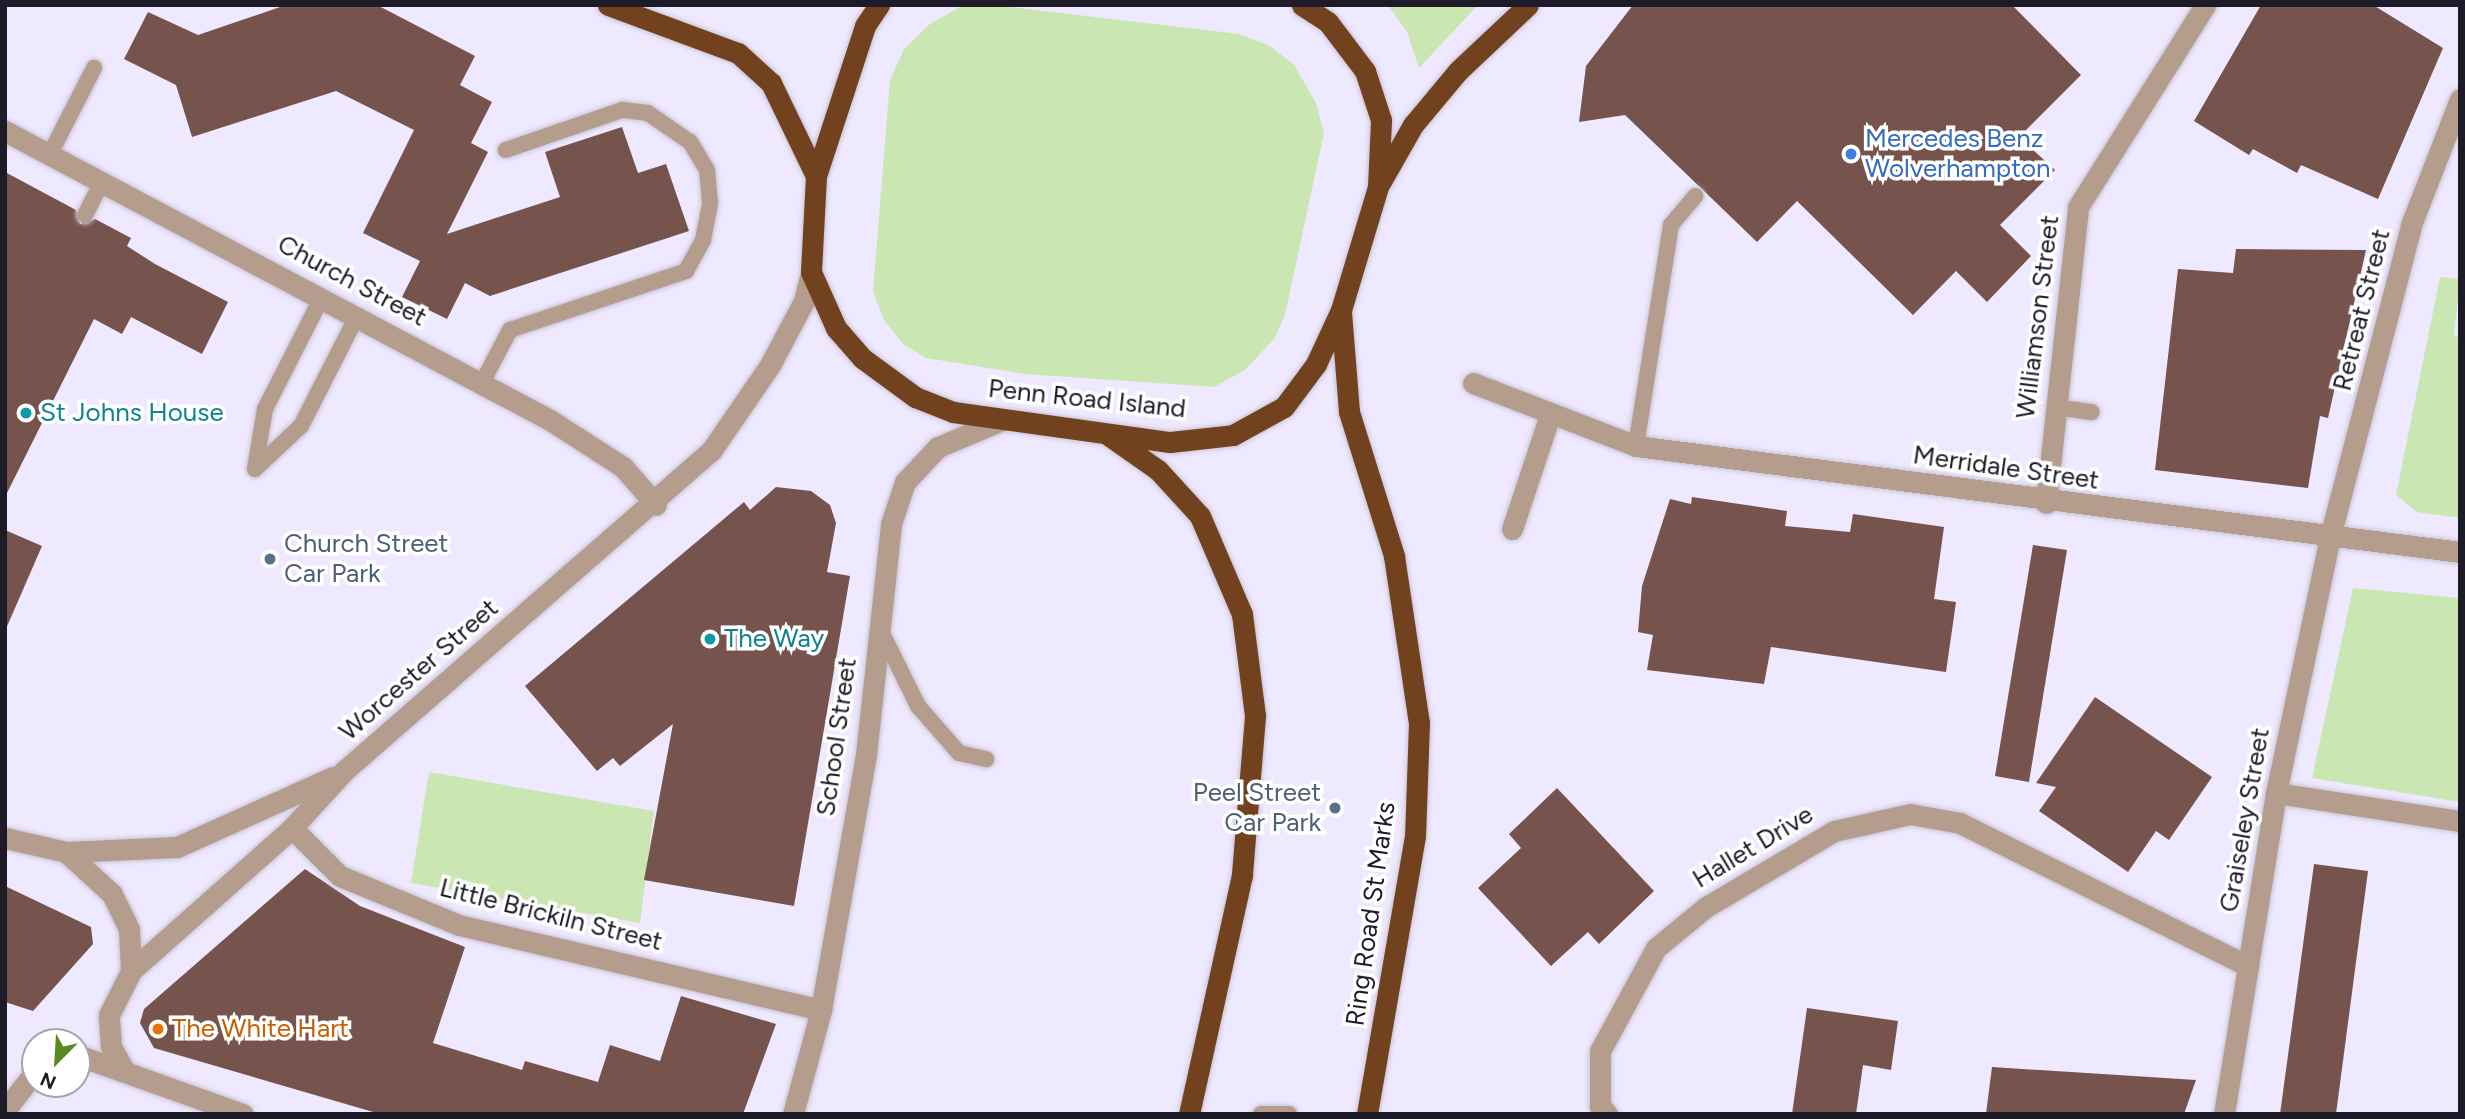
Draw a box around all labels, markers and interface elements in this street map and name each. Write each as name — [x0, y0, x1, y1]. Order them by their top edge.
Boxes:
place label: Mercedes Benz Wolverhampton — [1865, 123, 2051, 184]
marker: Mercedes Benz Wolverhampton — [1843, 146, 1859, 162]
street label: Williamson Street — [2010, 213, 2066, 421]
street label: Retreat Street — [2327, 226, 2397, 394]
street label: Church Street — [272, 229, 432, 333]
street label: Penn Road Island — [987, 373, 1187, 425]
place label: St Johns House — [40, 397, 224, 429]
marker: St Johns House — [18, 405, 34, 421]
street label: Merridale Street — [1911, 440, 2101, 496]
place label: Church Street Car Park — [284, 528, 448, 590]
marker: Church Street Car Park — [262, 551, 278, 567]
street label: Worcester Street — [333, 593, 505, 747]
place label: The Way — [724, 623, 824, 655]
marker: The Way — [702, 631, 718, 647]
street label: School Street — [810, 656, 864, 818]
street label: Graiseley Street — [2213, 725, 2277, 915]
place label: Peel Street Car Park — [1193, 777, 1321, 838]
street label: Hallet Drive — [1687, 799, 1819, 895]
marker: Peel Street Car Park — [1327, 800, 1343, 816]
street label: Ring Road St Marks — [1340, 800, 1402, 1028]
street label: Little Brickiln Street — [436, 872, 666, 958]
place label: The White Hart — [172, 1013, 349, 1045]
marker: The White Hart — [150, 1021, 166, 1037]
north arrow — [21, 1028, 91, 1098]
text: N — [37, 1067, 59, 1094]

